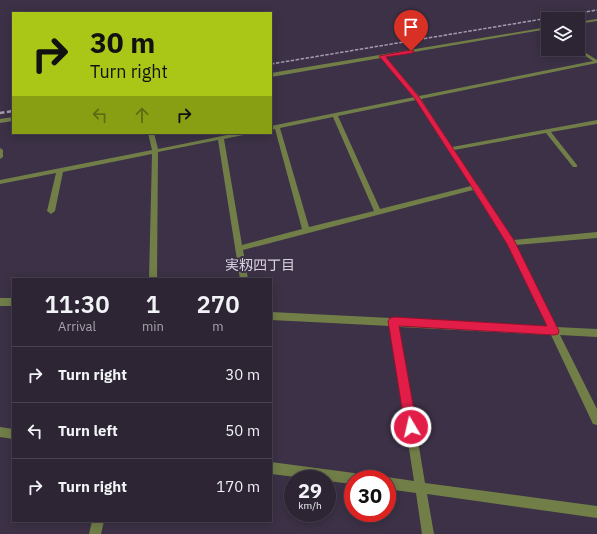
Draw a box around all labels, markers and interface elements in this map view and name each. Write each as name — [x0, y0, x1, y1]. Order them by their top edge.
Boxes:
pin — [394, 10, 428, 51]
map controls — [541, 12, 585, 56]
button: layers — [541, 12, 585, 56]
icon: arrive — [400, 16, 422, 38]
text: 30 m — [90, 24, 155, 61]
icon: right — [24, 28, 76, 80]
text: Turn right — [90, 60, 168, 83]
icon: left — [89, 104, 111, 126]
icon: ahead — [131, 104, 153, 126]
icon: right — [173, 104, 195, 126]
district label: 実籾四丁目 — [225, 256, 295, 274]
text: 11:30 — [44, 288, 110, 320]
text: 1 — [146, 288, 160, 320]
text: 270 — [196, 288, 240, 320]
text: Arrival — [58, 318, 96, 335]
text: min — [142, 318, 164, 335]
text: m — [212, 318, 224, 335]
icon: right — [24, 364, 46, 386]
text: Turn right — [58, 365, 127, 384]
text: 30 m — [225, 365, 260, 384]
position arrow — [390, 406, 432, 448]
icon: left — [24, 420, 46, 442]
text: Turn left — [58, 421, 118, 440]
text: 50 m — [225, 421, 260, 440]
speed limit sign: 30 — [344, 470, 396, 522]
icon: right — [24, 476, 46, 498]
text: Turn right — [58, 477, 127, 496]
text: 170 m — [216, 477, 260, 496]
text: 29 — [298, 477, 322, 504]
text: km/h — [298, 499, 322, 512]

